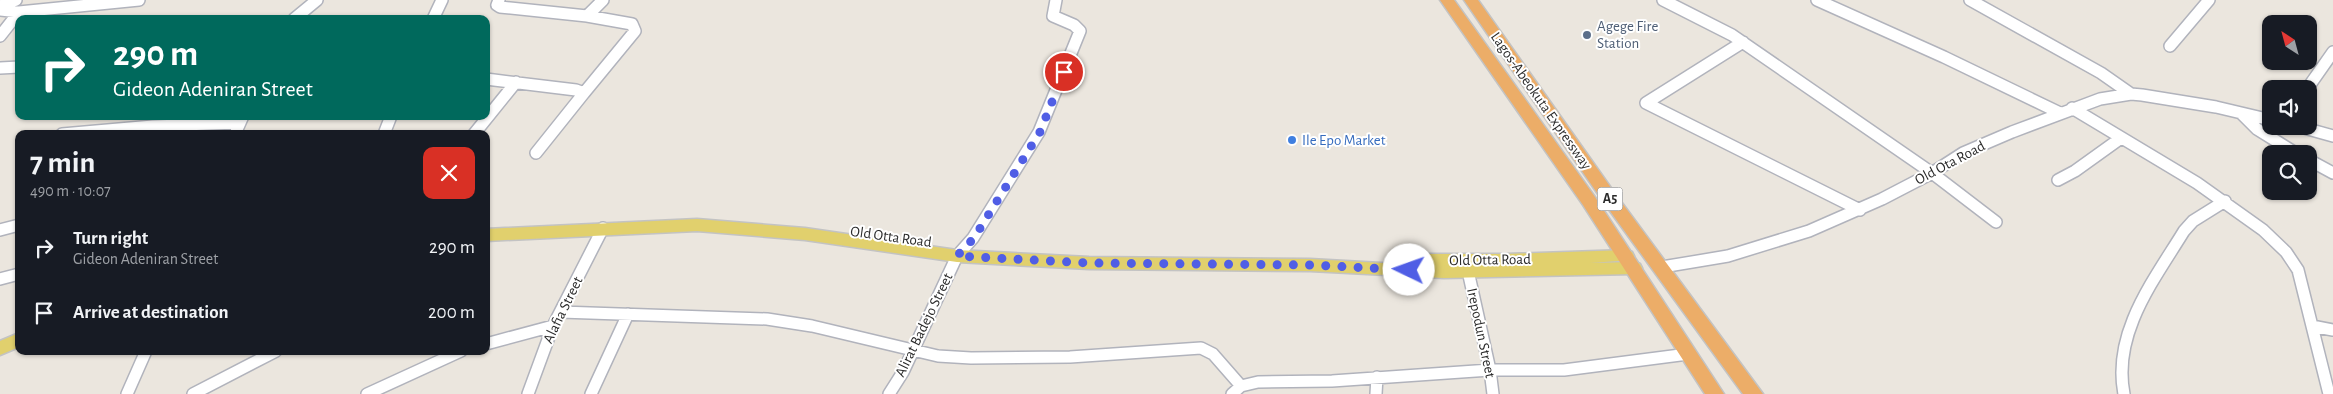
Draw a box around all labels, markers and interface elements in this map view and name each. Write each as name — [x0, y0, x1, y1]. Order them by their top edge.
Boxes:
north arrow — [2262, 15, 2318, 70]
map controls — [2262, 15, 2317, 200]
place label: Agege Fire Station — [1597, 19, 1658, 51]
marker: Agege Fire Station — [1581, 29, 1593, 41]
street label: Lagos-Abeokuta Expressway — [1488, 30, 1594, 173]
icon: right — [30, 35, 95, 100]
text: 290 m — [113, 37, 198, 72]
pin — [1043, 51, 1085, 93]
icon: arrive — [1050, 58, 1078, 86]
text: Gideon Adeniran Street — [113, 78, 313, 100]
button: sound — [2262, 80, 2317, 135]
place label: Ile Epo Market — [1302, 133, 1386, 148]
marker: Ile Epo Market — [1286, 134, 1298, 146]
street label: Old Ota Road — [1912, 138, 1988, 188]
button: search — [2262, 145, 2317, 200]
button: close — [423, 147, 475, 199]
text: 7 min — [30, 148, 95, 178]
text: 490 m · 10:07 — [30, 183, 111, 199]
road number: A5 — [1598, 188, 1622, 210]
street label: Old Otta Road — [849, 224, 933, 250]
text: Turn right — [73, 229, 148, 248]
icon: right — [30, 234, 58, 262]
text: 290 m — [429, 238, 475, 257]
position arrow — [1382, 243, 1434, 295]
text: Gideon Adeniran Street — [73, 251, 218, 267]
street label: Old Otta Road — [1449, 252, 1531, 268]
street label: Alirat Badejo Street — [892, 270, 956, 379]
street label: Alafia Street — [540, 274, 586, 346]
street label: Irepodun Street — [1464, 287, 1498, 379]
icon: arrive — [30, 299, 58, 327]
text: Arrive at destination — [73, 303, 229, 322]
text: 200 m — [428, 303, 475, 322]

